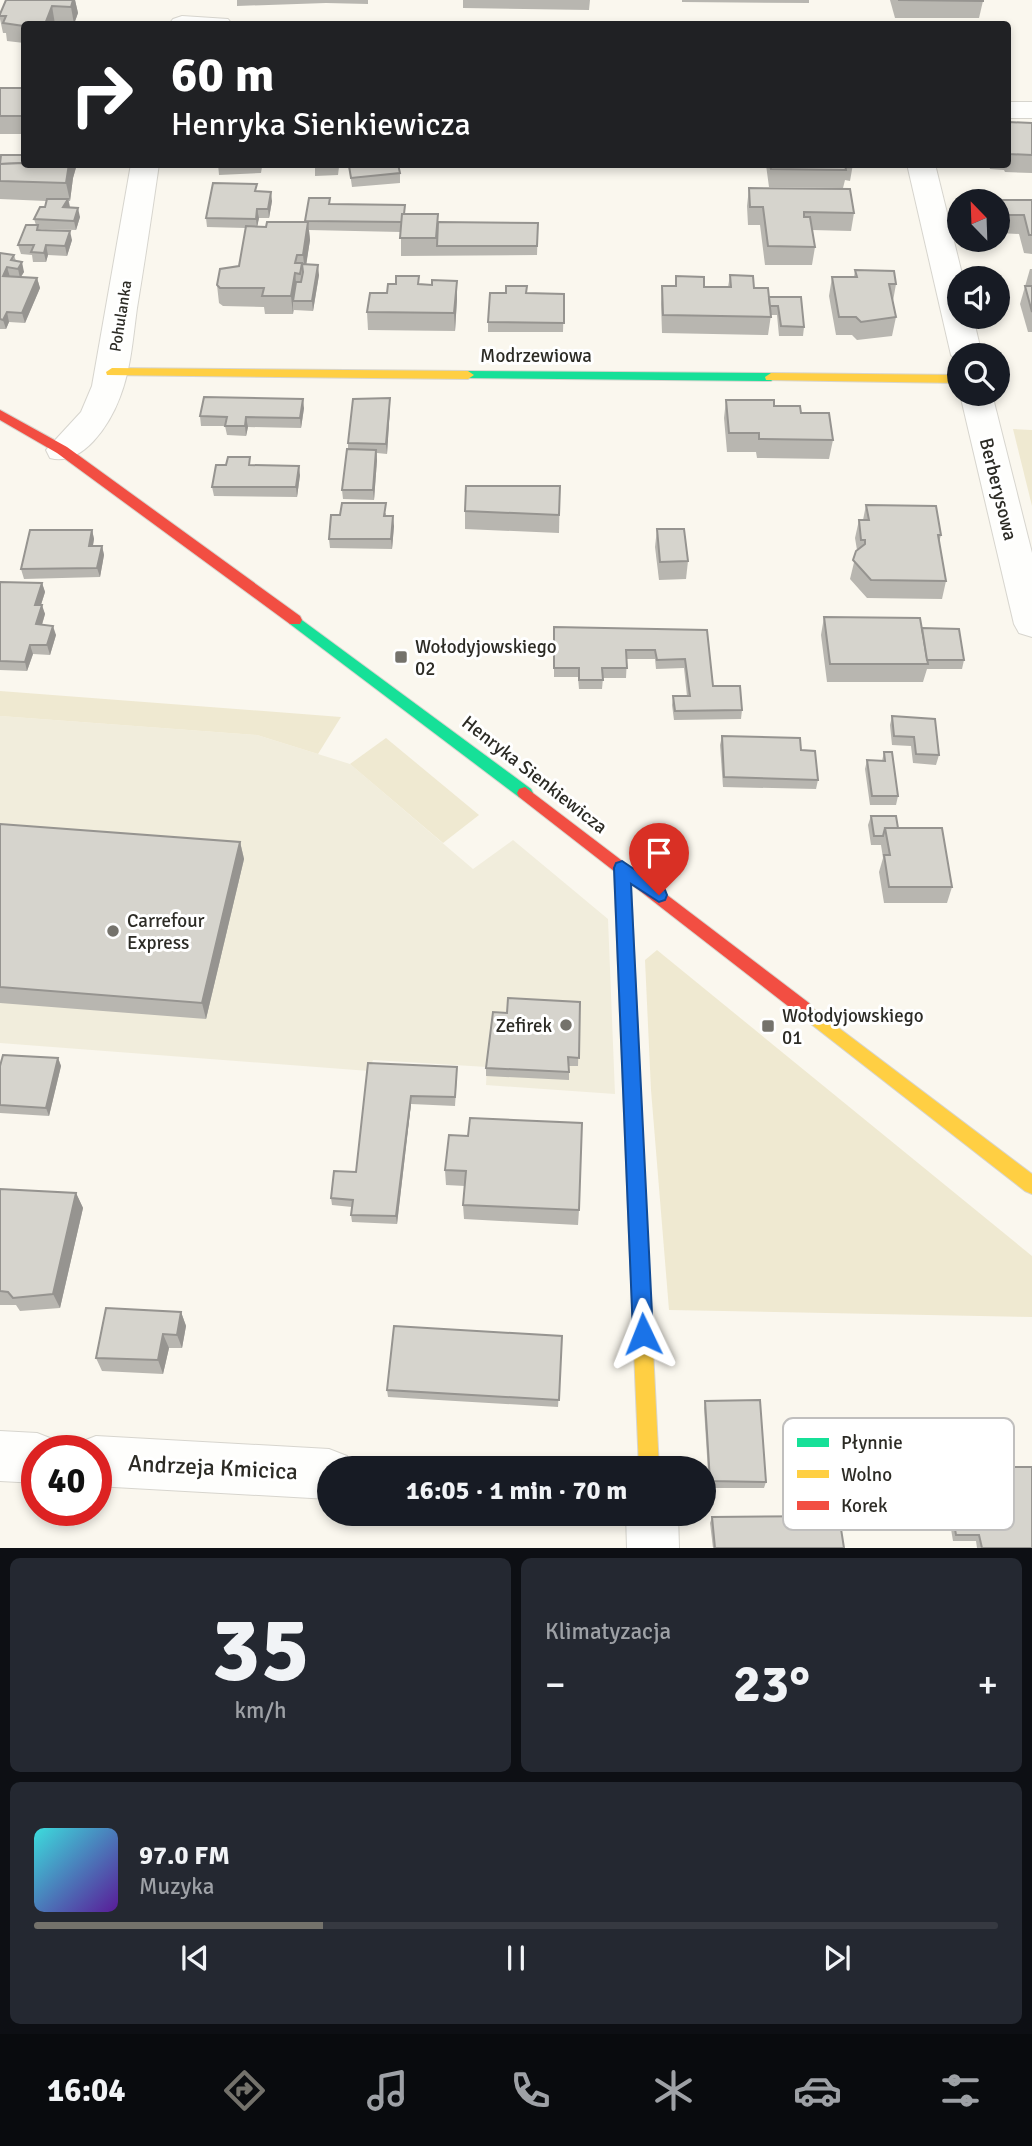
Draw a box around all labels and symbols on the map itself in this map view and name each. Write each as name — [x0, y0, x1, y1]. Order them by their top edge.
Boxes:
north arrow — [947, 189, 1010, 252]
street label: Pohulanka — [105, 279, 137, 353]
street label: Modrzewiowa — [480, 344, 592, 368]
street label: Berberysowa — [974, 435, 1022, 543]
place label: Wołodyjowskiego 02 — [415, 635, 557, 681]
marker: Wołodyjowskiego 02 — [393, 649, 409, 665]
street label: Henryka Sienkiewicza — [457, 711, 612, 839]
pin — [629, 823, 689, 895]
place label: Carrefour Express — [127, 909, 205, 955]
marker: Carrefour Express — [105, 923, 121, 939]
place label: Wołodyjowskiego 01 — [782, 1004, 924, 1050]
place label: Zefirek — [496, 1014, 552, 1038]
marker: Zefirek — [558, 1017, 574, 1033]
marker: Wołodyjowskiego 01 — [760, 1018, 776, 1034]
position arrow — [606, 1297, 680, 1371]
legend — [783, 1418, 1014, 1530]
text: Płynnie — [841, 1431, 903, 1455]
speed limit sign: 40 — [21, 1435, 112, 1526]
street label: Andrzeja Kmicica — [127, 1449, 299, 1486]
text: Wolno — [841, 1463, 892, 1487]
text: Korek — [841, 1494, 888, 1518]

